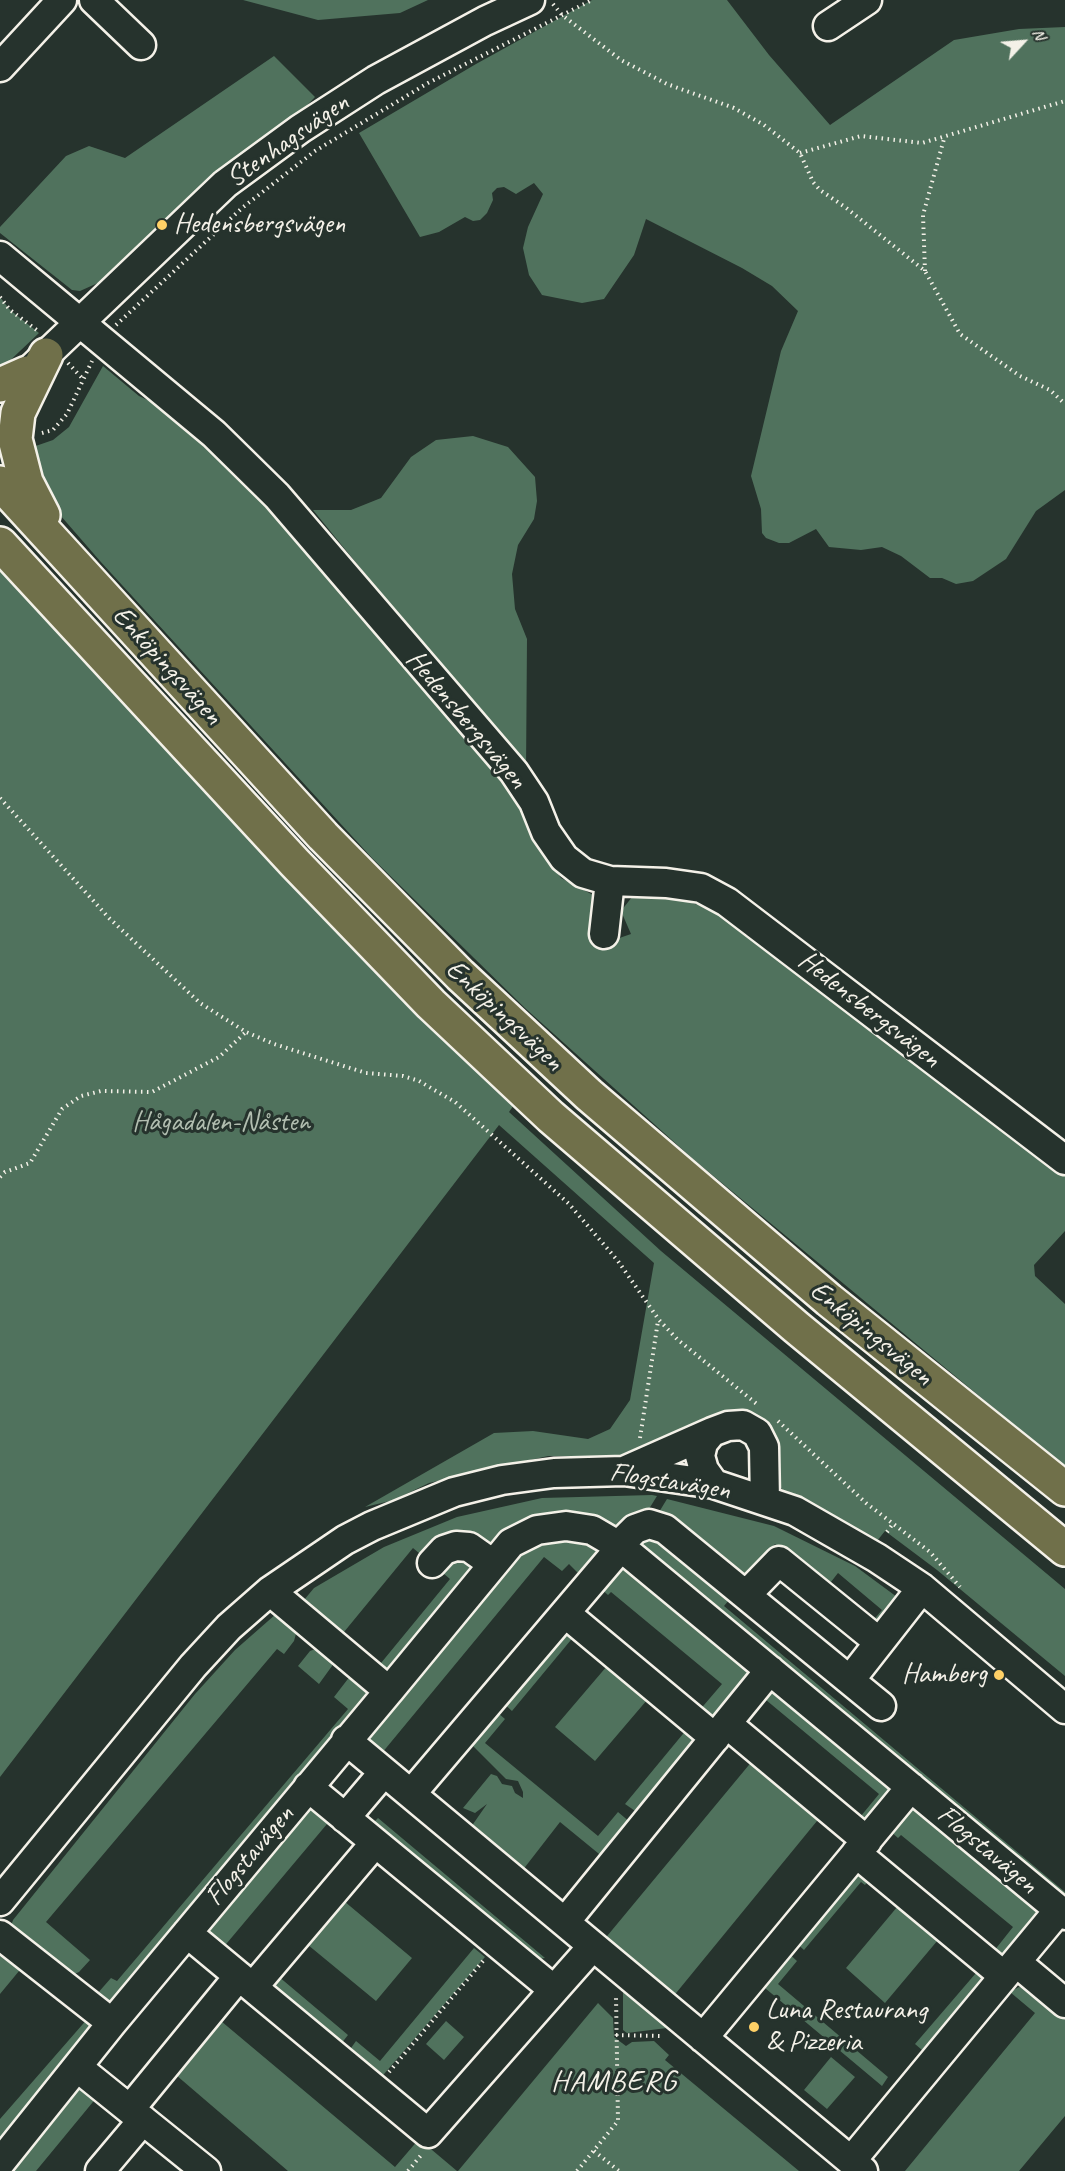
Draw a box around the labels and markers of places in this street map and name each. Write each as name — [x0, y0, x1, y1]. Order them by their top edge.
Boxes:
place label: Hedensbergsvägen — [174, 208, 345, 242]
marker: Hedensbergsvägen — [155, 218, 169, 232]
place label: Hamberg — [902, 1658, 987, 1692]
marker: Hamberg — [992, 1668, 1006, 1682]
place label: Luna Restaurang & Pizzeria — [766, 1994, 927, 2060]
marker: Luna Restaurang & Pizzeria — [747, 2020, 761, 2034]

